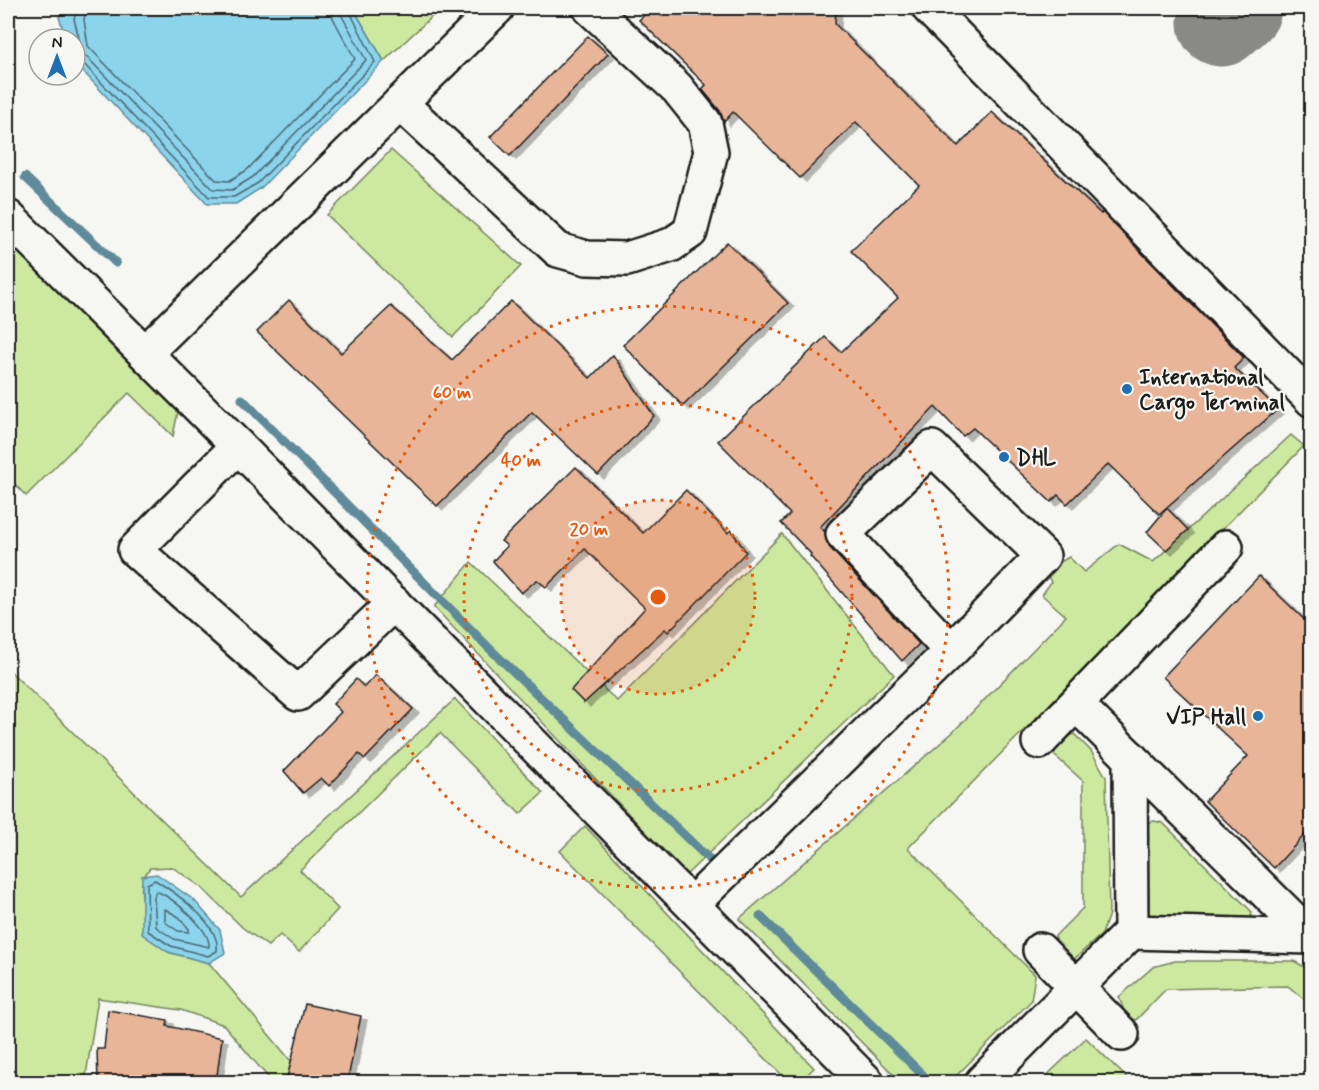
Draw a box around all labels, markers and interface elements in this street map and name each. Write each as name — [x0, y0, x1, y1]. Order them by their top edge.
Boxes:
north arrow — [27, 27, 87, 87]
text: N — [52, 33, 62, 54]
place label: International Cargo Terminal — [1139, 364, 1286, 420]
text: 60 m — [433, 381, 471, 405]
marker: International Cargo Terminal — [1120, 382, 1134, 396]
place label: DHL — [1016, 445, 1056, 473]
text: 40 m — [501, 449, 541, 473]
marker: DHL — [997, 450, 1011, 464]
text: 20 m — [570, 518, 608, 542]
centre of rings — [648, 587, 668, 607]
place label: VIP Hall — [1166, 704, 1247, 732]
marker: VIP Hall — [1251, 709, 1265, 723]

